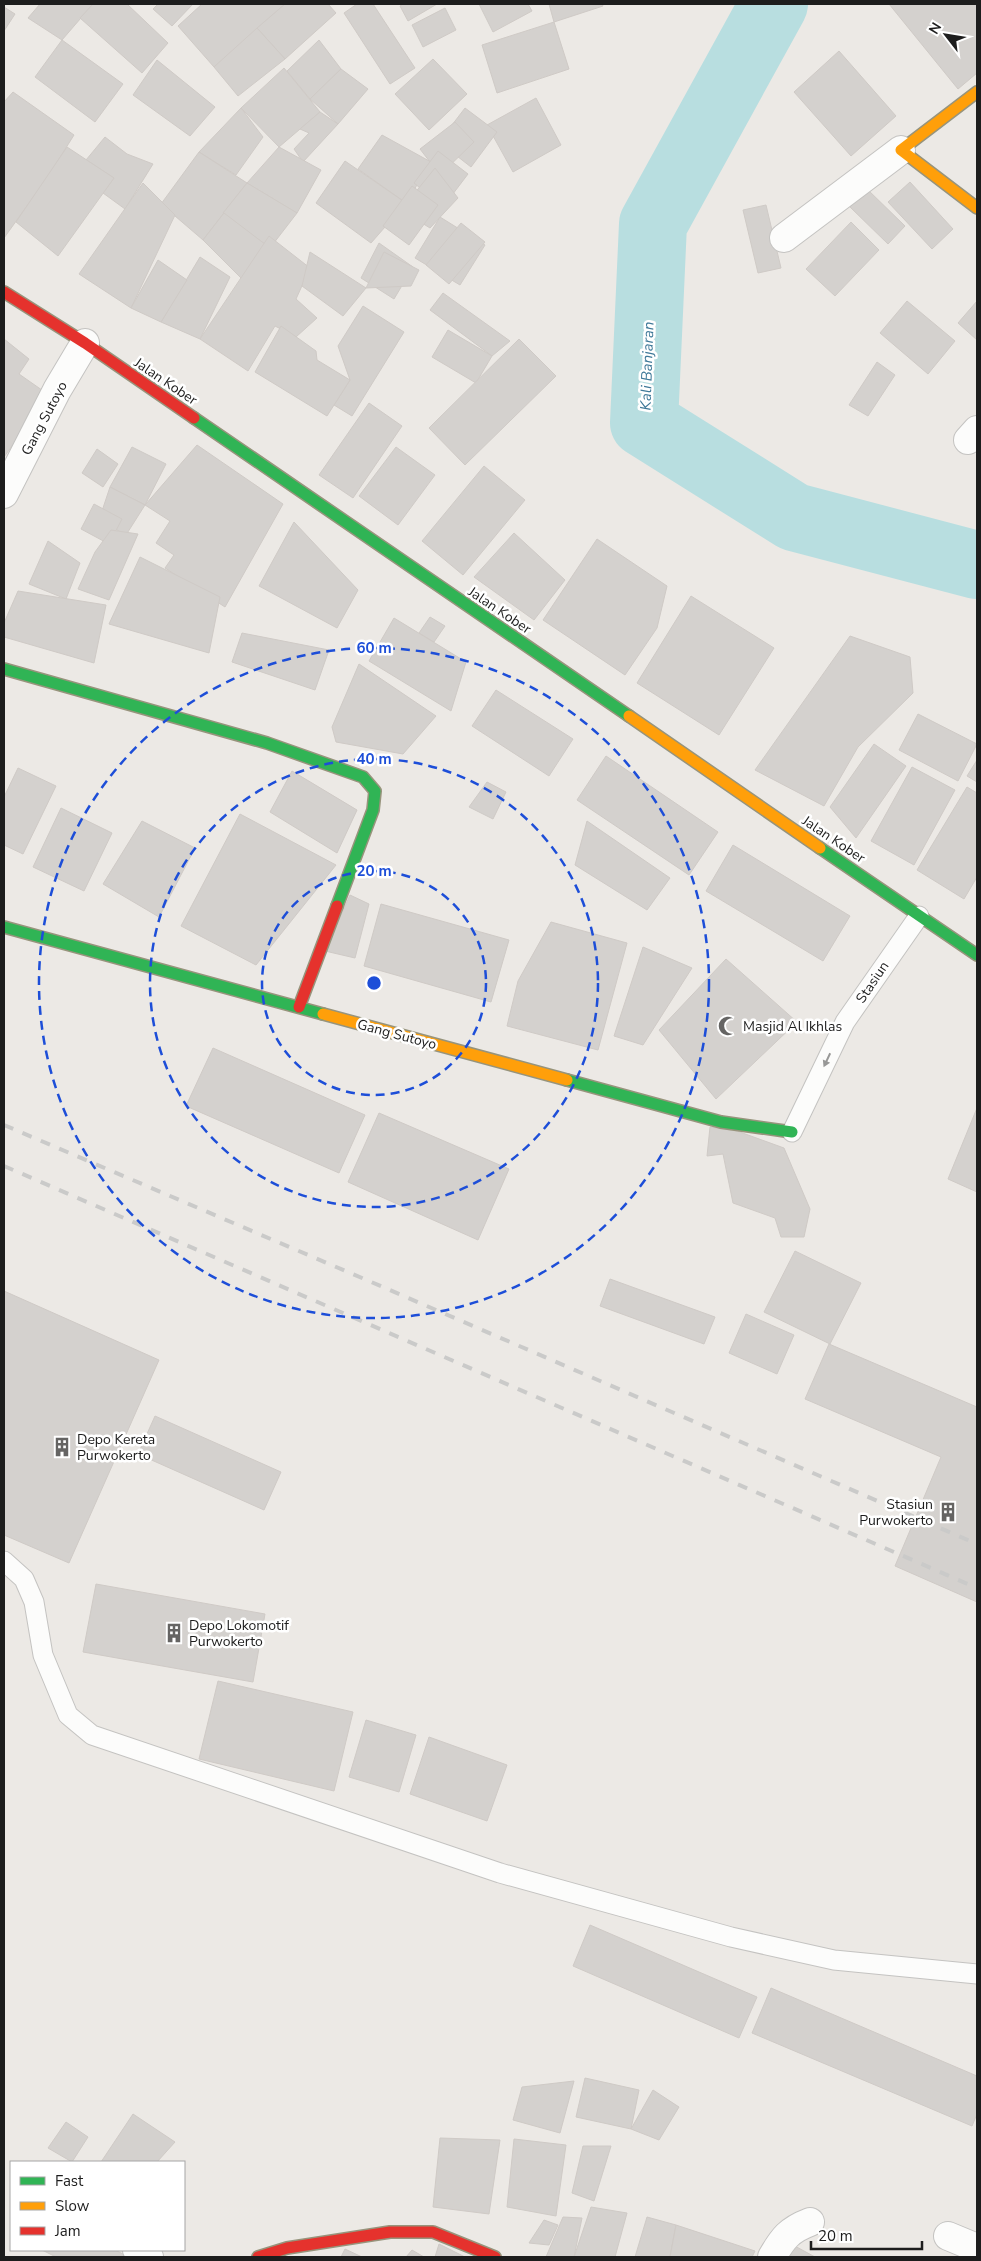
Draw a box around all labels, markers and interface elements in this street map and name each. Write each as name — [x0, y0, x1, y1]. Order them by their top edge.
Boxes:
north arrow — [921, 10, 971, 60]
text: N — [924, 19, 946, 38]
water label: Kali Banjaran — [635, 321, 659, 411]
street label: Jalan Kober — [130, 353, 201, 409]
street label: Gang Sutoyo — [17, 378, 72, 459]
street label: Jalan Kober — [464, 582, 535, 638]
text: 60 m — [356, 638, 392, 658]
text: 40 m — [356, 749, 392, 769]
street label: Jalan Kober — [798, 811, 869, 867]
text: 20 m — [356, 861, 392, 881]
street label: Stasiun — [851, 958, 893, 1007]
centre of rings — [365, 974, 383, 992]
street label: Gang Sutoyo — [355, 1015, 439, 1054]
mosque icon: Masjid Al Ikhlas — [717, 1015, 739, 1037]
place label: Masjid Al Ikhlas — [743, 1017, 842, 1036]
one-way arrow — [823, 1053, 831, 1067]
place label: Depo Kereta Purwokerto — [77, 1430, 155, 1465]
building icon: Depo Kereta Purwokerto — [51, 1436, 73, 1458]
place label: Stasiun Purwokerto — [859, 1495, 933, 1530]
building icon: Stasiun Purwokerto — [937, 1501, 959, 1523]
place label: Depo Lokomotif Purwokerto — [189, 1616, 289, 1651]
building icon: Depo Lokomotif Purwokerto — [163, 1622, 185, 1644]
legend — [10, 2161, 185, 2251]
text: Fast — [55, 2171, 84, 2191]
text: Slow — [55, 2196, 90, 2216]
scale bar — [811, 2218, 922, 2250]
text: Jam — [54, 2221, 81, 2241]
text: 20 m — [818, 2226, 853, 2246]

